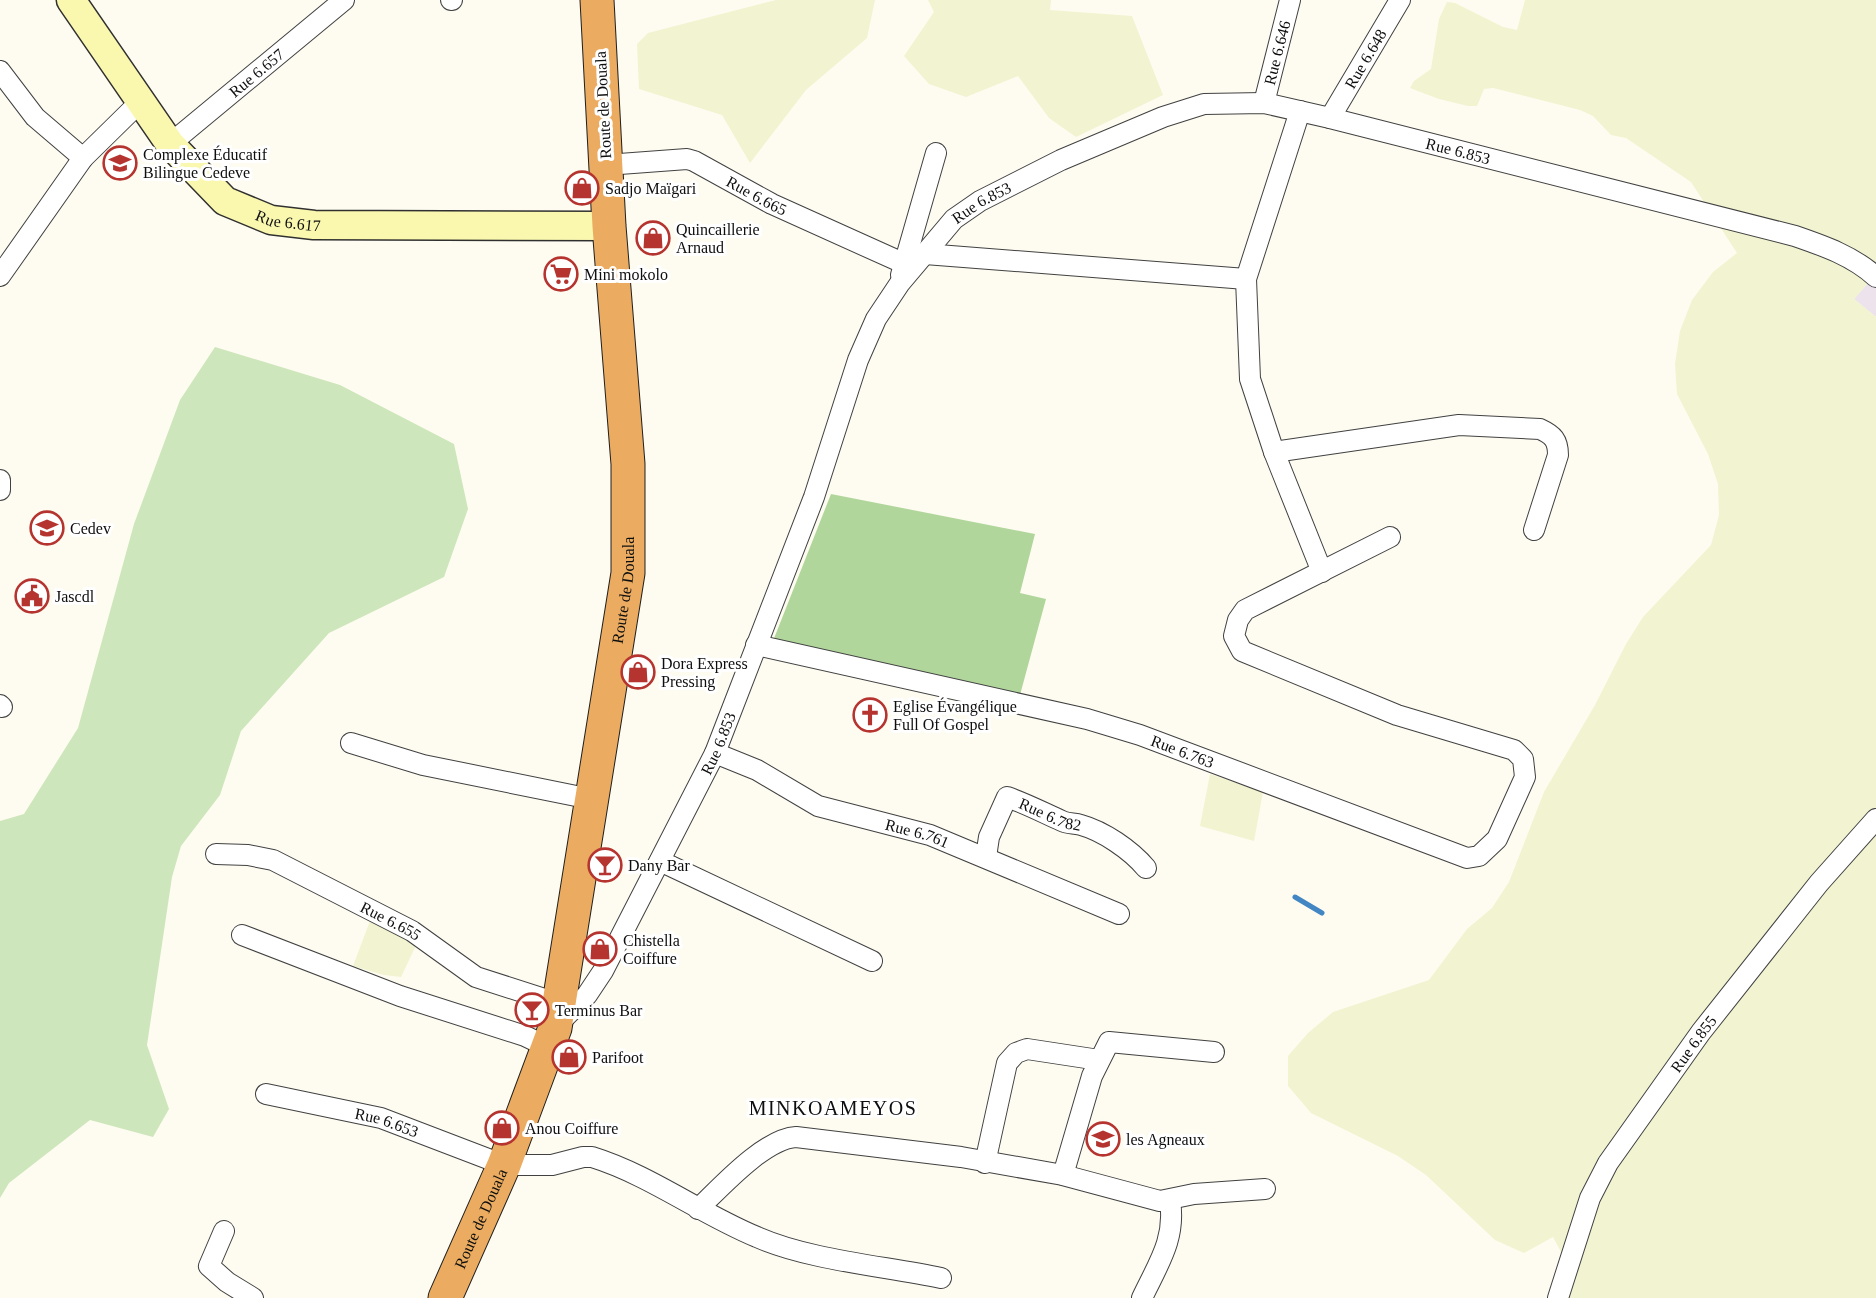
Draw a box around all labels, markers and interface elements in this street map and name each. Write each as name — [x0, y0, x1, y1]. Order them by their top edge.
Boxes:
street label: Rue 6.646 — [1260, 19, 1293, 87]
street label: Rue 6.648 — [1341, 26, 1389, 91]
street label: Rue 6.657 — [226, 45, 287, 100]
street label: Route de Douala — [592, 51, 614, 159]
street label: Rue 6.853 — [1424, 134, 1492, 167]
school or university icon: Complexe Éducatif Bilingue Cedeve — [102, 145, 138, 181]
place label: Complexe Éducatif Bilingue Cedeve — [143, 145, 268, 182]
shop icon: Sadjo Maïgari — [564, 170, 600, 206]
street label: Rue 6.665 — [724, 172, 789, 218]
street label: Rue 6.853 — [948, 178, 1014, 226]
place label: Sadjo Maïgari — [605, 180, 697, 198]
street label: Rue 6.617 — [253, 206, 321, 234]
shop icon: Quincaillerie Arnaud — [635, 220, 671, 256]
place label: Quincaillerie Arnaud — [676, 221, 760, 256]
supermarket icon: Mini mokolo — [543, 256, 579, 292]
place label: Mini mokolo — [584, 266, 668, 283]
school or university icon: Cedev — [29, 510, 65, 546]
place label: Cedev — [70, 520, 111, 537]
street label: Route de Douala — [608, 537, 637, 645]
public building icon: Jascdl — [14, 578, 50, 614]
place label: Jascdl — [55, 588, 95, 605]
shop icon: Dora Express Pressing — [620, 654, 656, 690]
place label: Dora Express Pressing — [661, 655, 748, 691]
church icon: Eglise Évangélique Full Of Gospel — [852, 697, 888, 733]
place label: Eglise Évangélique Full Of Gospel — [893, 697, 1017, 734]
street label: Rue 6.853 — [697, 710, 738, 777]
street label: Rue 6.763 — [1149, 731, 1216, 771]
street label: Rue 6.782 — [1017, 794, 1083, 833]
street label: Rue 6.761 — [884, 815, 952, 851]
bar icon: Dany Bar — [587, 847, 623, 883]
place label: Dany Bar — [628, 857, 690, 875]
street label: Rue 6.655 — [358, 898, 425, 943]
shop icon: Chistella Coiffure — [582, 931, 618, 967]
place label: Chistella Coiffure — [623, 932, 680, 967]
bar icon: Terminus Bar — [514, 992, 550, 1028]
place label: Terminus Bar — [555, 1002, 643, 1019]
street label: Rue 6.855 — [1667, 1012, 1719, 1075]
shop icon: Parifoot — [551, 1039, 587, 1075]
place label: Parifoot — [592, 1049, 644, 1066]
district label: MINKOAMEYOS — [749, 1097, 917, 1119]
street label: Rue 6.653 — [353, 1104, 421, 1140]
shop icon: Anou Coiffure — [484, 1110, 520, 1146]
place label: Anou Coiffure — [525, 1120, 618, 1137]
school or university icon: les Agneaux — [1085, 1121, 1121, 1157]
place label: les Agneaux — [1126, 1131, 1205, 1149]
street label: Route de Douala — [451, 1166, 510, 1271]

